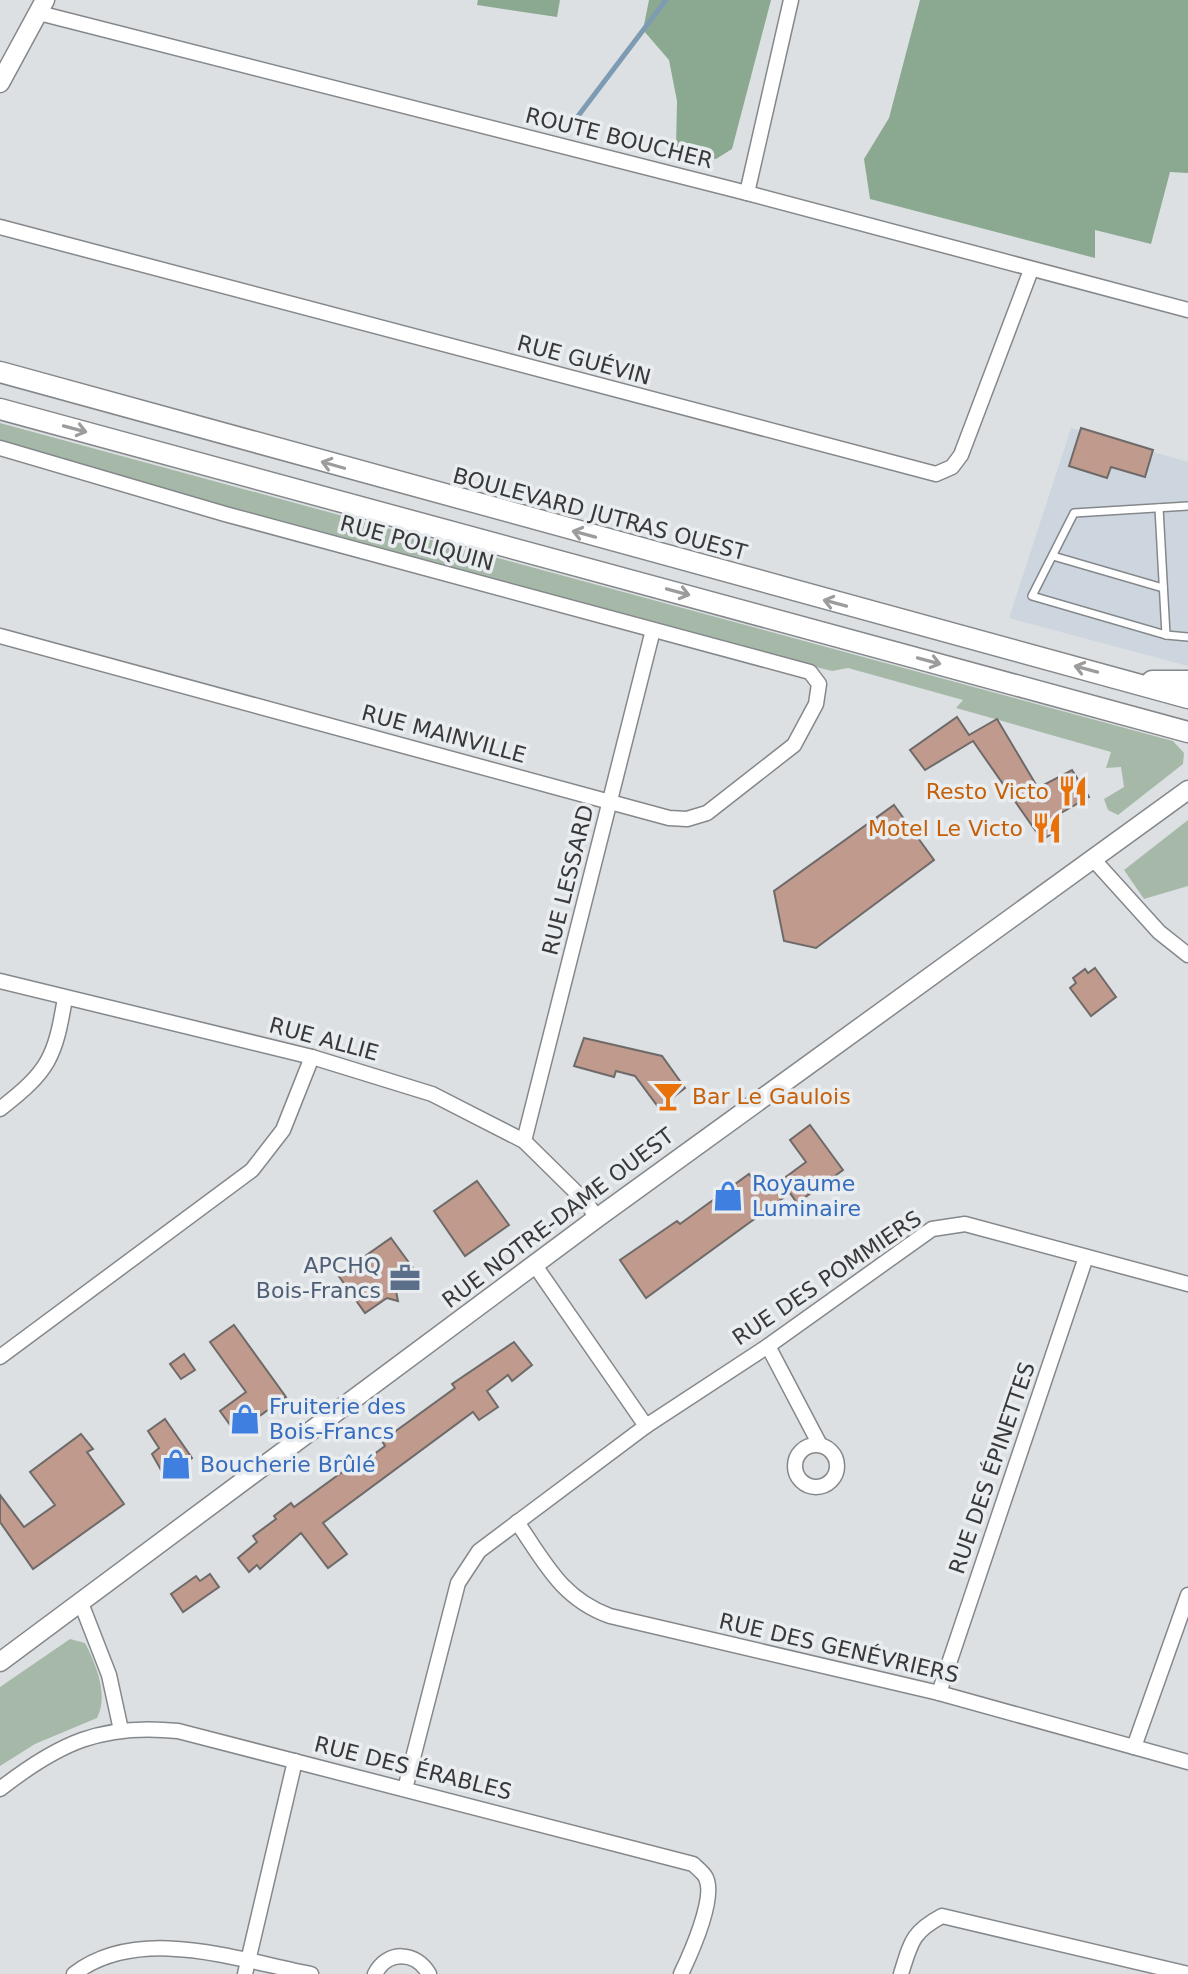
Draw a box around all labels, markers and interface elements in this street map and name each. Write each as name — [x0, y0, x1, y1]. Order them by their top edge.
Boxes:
street label: ROUTE BOUCHER — [523, 103, 715, 173]
street label: RUE GUÉVIN — [514, 330, 654, 390]
one-way arrow — [62, 423, 88, 438]
one-way arrow — [321, 457, 347, 472]
street label: BOULEVARD JUTRAS OUEST — [450, 463, 750, 565]
street label: RUE POLIQUIN — [337, 510, 497, 576]
one-way arrow — [571, 526, 597, 541]
one-way arrow — [664, 586, 690, 601]
one-way arrow — [822, 594, 848, 609]
one-way arrow — [915, 654, 941, 669]
one-way arrow — [1073, 661, 1099, 676]
street label: RUE MAINVILLE — [359, 700, 529, 768]
restaurant icon: Resto Victo — [1056, 774, 1090, 808]
place label: Resto Victo — [926, 779, 1049, 804]
street label: RUE LESSARD — [537, 802, 599, 958]
restaurant icon: Motel Le Victo — [1030, 811, 1064, 845]
place label: Motel Le Victo — [868, 816, 1023, 841]
street label: RUE ALLIE — [267, 1012, 381, 1066]
bar icon: Bar Le Gaulois — [651, 1079, 685, 1113]
place label: Bar Le Gaulois — [692, 1084, 851, 1109]
street label: RUE NOTRE-DAME OUEST — [438, 1123, 679, 1313]
place label: Royaume Luminaire — [752, 1171, 861, 1221]
shop icon: Royaume Luminaire — [711, 1179, 745, 1213]
street label: RUE DES POMMIERS — [728, 1205, 926, 1351]
place label: APCHQ Bois-Francs — [256, 1253, 381, 1303]
office icon: APCHQ Bois-Francs — [388, 1261, 422, 1295]
street label: RUE DES ÉPINETTES — [944, 1359, 1040, 1577]
place label: Fruiterie des Bois-Francs — [269, 1394, 406, 1444]
shop icon: Fruiterie des Bois-Francs — [228, 1402, 262, 1436]
shop icon: Boucherie Brûlé — [159, 1447, 193, 1481]
place label: Boucherie Brûlé — [200, 1452, 375, 1477]
street label: RUE DES GENÉVRIERS — [717, 1608, 961, 1688]
street label: RUE DES ÉRABLES — [312, 1731, 514, 1805]

